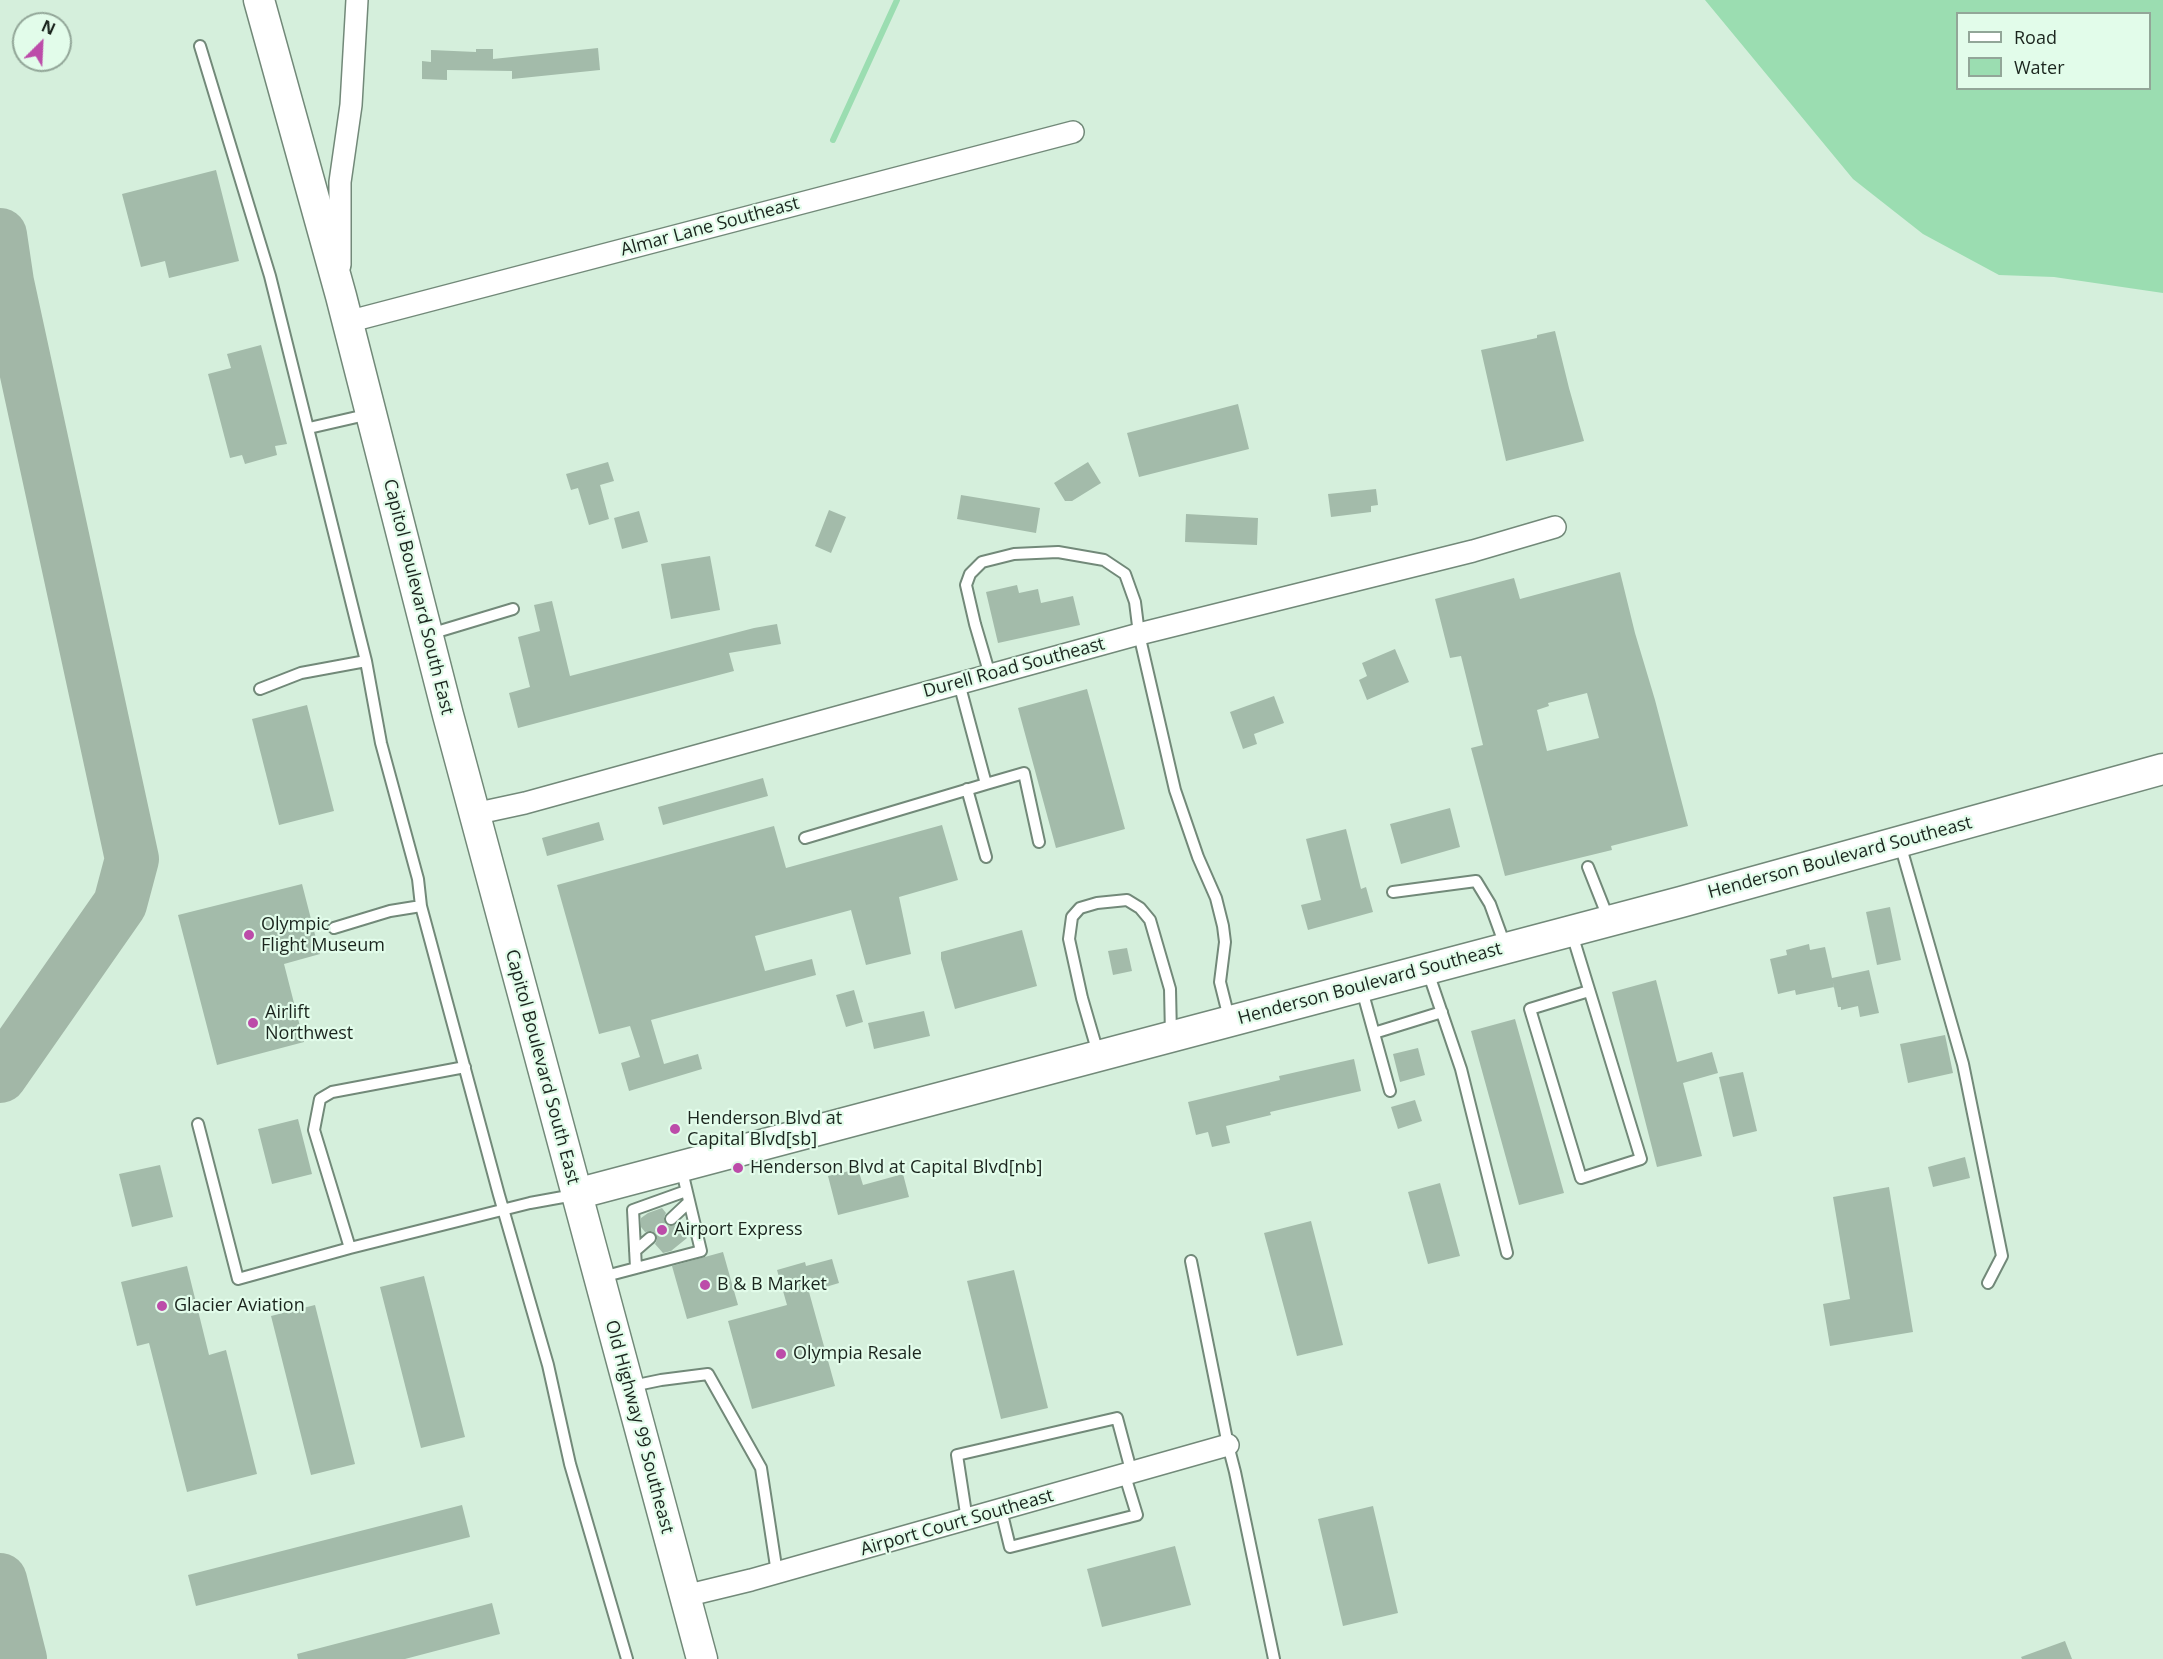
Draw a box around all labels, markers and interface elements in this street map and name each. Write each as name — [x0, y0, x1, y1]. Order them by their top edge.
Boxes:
north arrow — [12, 12, 72, 72]
legend — [1956, 12, 2151, 90]
text: N — [38, 15, 59, 40]
text: Road — [2014, 25, 2057, 49]
text: Water — [2014, 55, 2065, 79]
street label: Almar Lane Southeast — [618, 193, 802, 261]
street label: Capitol Boulevard South East — [378, 477, 458, 717]
street label: Durell Road Southeast — [921, 633, 1107, 703]
street label: Henderson Boulevard Southeast — [1706, 812, 1974, 904]
place label: Olympic Flight Museum — [261, 914, 385, 956]
marker: Olympic Flight Museum — [242, 928, 256, 942]
street label: Henderson Boulevard Southeast — [1236, 938, 1504, 1030]
street label: Capitol Boulevard South East — [500, 947, 584, 1187]
place label: Airlift Northwest — [265, 1002, 353, 1044]
marker: Airlift Northwest — [246, 1016, 260, 1030]
place label: Henderson Blvd at Capital Blvd[sb] — [687, 1108, 842, 1150]
marker: Henderson Blvd at Capital Blvd[sb] — [668, 1122, 682, 1136]
place label: Henderson Blvd at Capital Blvd[nb] — [750, 1157, 1042, 1179]
marker: Henderson Blvd at Capital Blvd[nb] — [731, 1161, 745, 1175]
place label: Airport Express — [674, 1219, 803, 1241]
marker: Airport Express — [655, 1223, 669, 1237]
place label: B & B Market — [717, 1274, 827, 1296]
marker: B & B Market — [698, 1278, 712, 1292]
place label: Glacier Aviation — [174, 1295, 305, 1317]
marker: Glacier Aviation — [155, 1299, 169, 1313]
street label: Old Highway 99 Southeast — [600, 1318, 678, 1536]
place label: Olympia Resale — [793, 1343, 922, 1365]
marker: Olympia Resale — [774, 1347, 788, 1361]
street label: Airport Court Southeast — [858, 1485, 1056, 1561]

